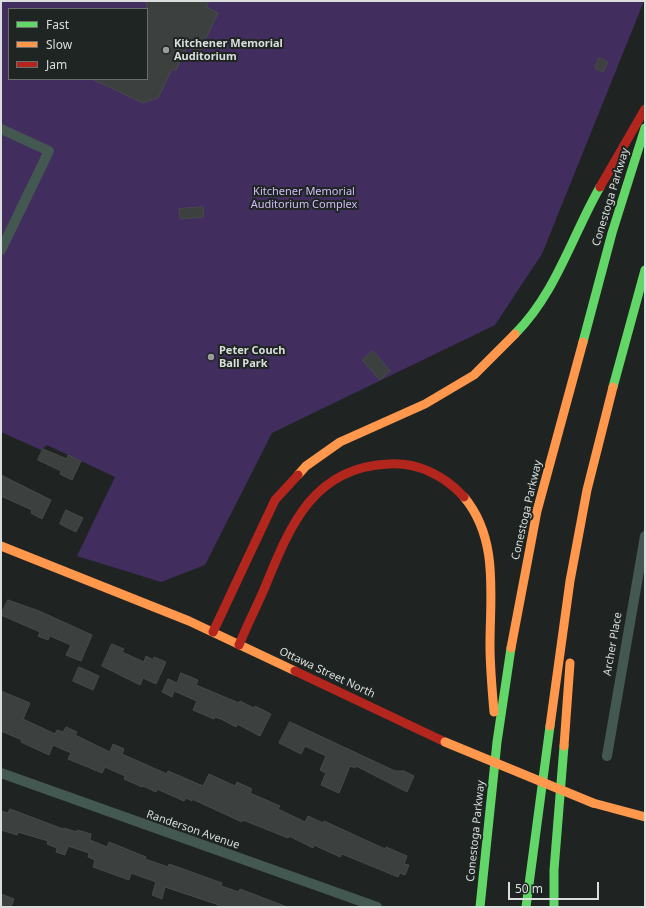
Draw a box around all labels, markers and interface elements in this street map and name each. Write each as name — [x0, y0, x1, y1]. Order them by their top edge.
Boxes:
legend — [8, 8, 148, 80]
text: Fast — [46, 16, 69, 33]
text: Slow — [46, 36, 72, 53]
place label: Kitchener Memorial Auditorium — [174, 37, 283, 63]
marker: Kitchener Memorial Auditorium — [161, 45, 171, 55]
text: Jam — [46, 56, 67, 73]
street label: Conestoga Parkway — [590, 146, 632, 248]
park label: Kitchener Memorial Auditorium Complex — [251, 185, 357, 211]
place label: Peter Couch Ball Park — [219, 344, 285, 370]
marker: Peter Couch Ball Park — [206, 352, 216, 362]
street label: Conestoga Parkway — [509, 459, 545, 561]
street label: Archer Place — [601, 611, 625, 677]
street label: Ottawa Street North — [277, 645, 377, 701]
street label: Conestoga Parkway — [464, 780, 488, 882]
street label: Randerson Avenue — [145, 808, 241, 852]
scale bar — [510, 874, 601, 900]
text: 50 m — [515, 880, 543, 897]

